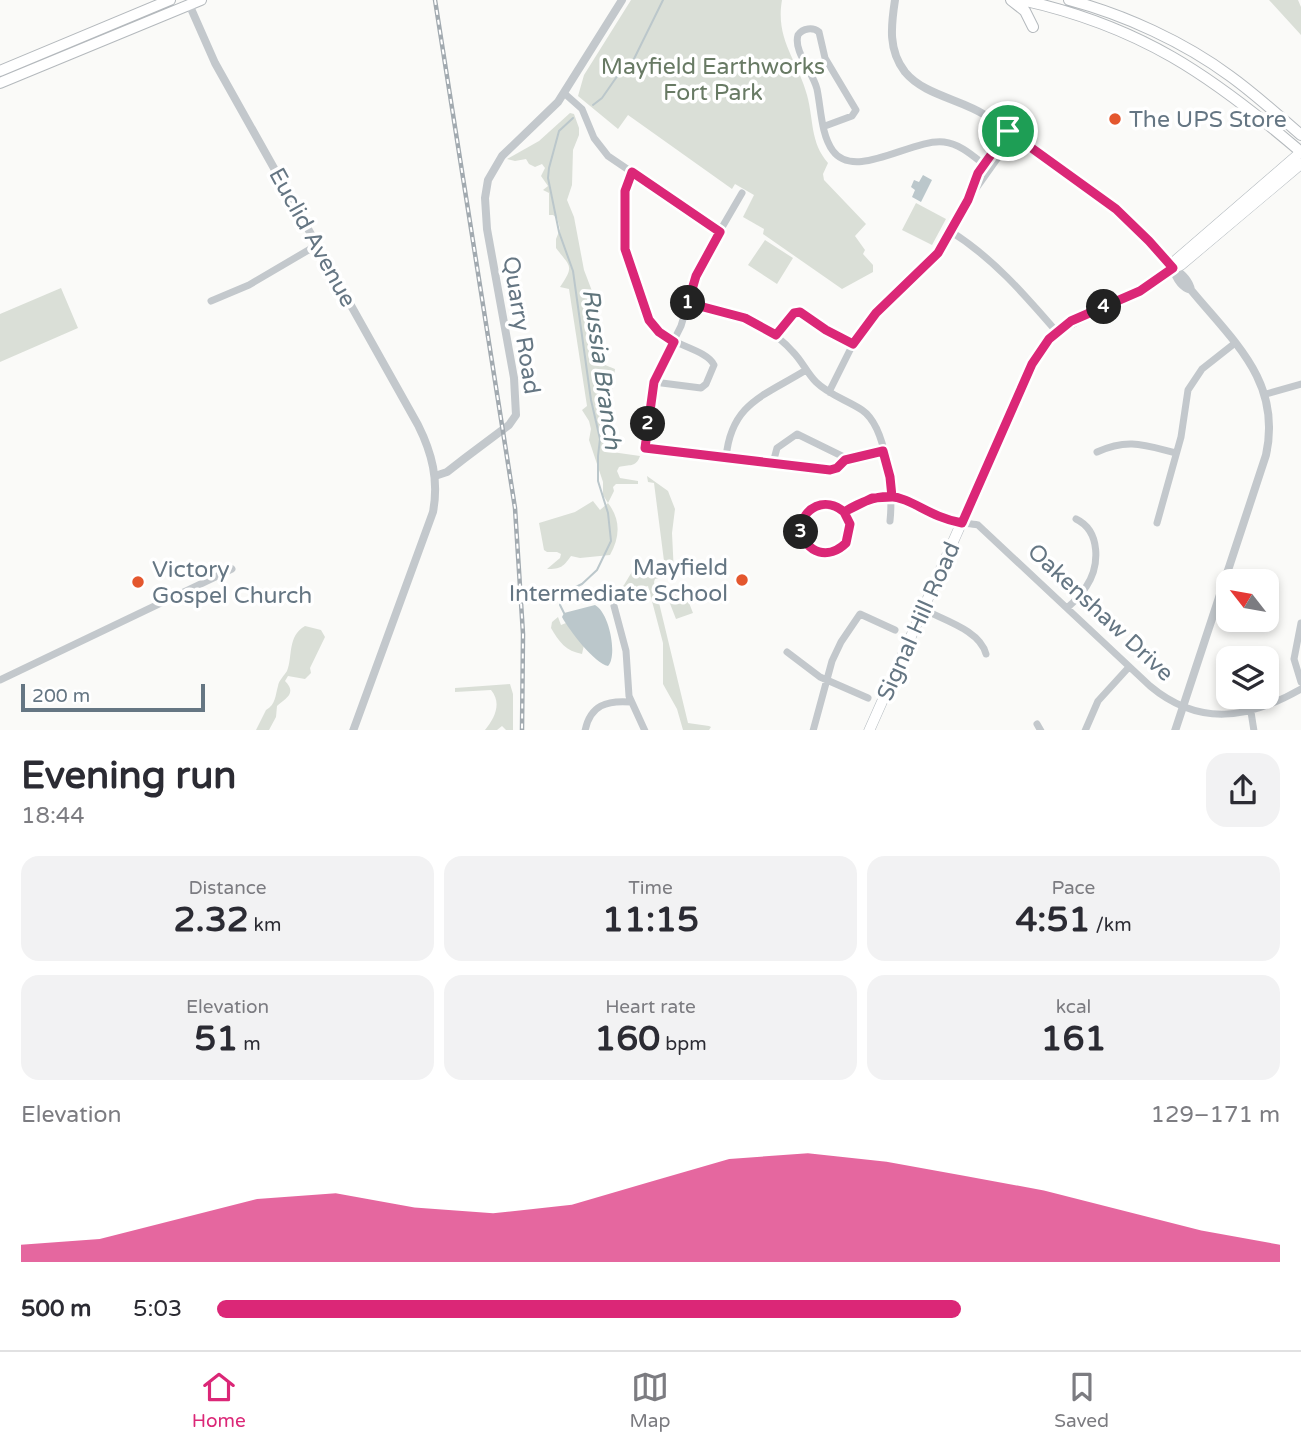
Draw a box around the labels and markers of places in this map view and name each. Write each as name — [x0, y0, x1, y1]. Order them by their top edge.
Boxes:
pin — [978, 101, 1038, 161]
place label: The UPS Store — [1129, 106, 1287, 134]
marker: The UPS Store — [1107, 111, 1123, 127]
pin: 1 — [670, 286, 706, 320]
pin: 4 — [1086, 290, 1122, 324]
pin: 2 — [630, 406, 666, 442]
pin: 3 — [784, 514, 818, 550]
place label: Mayfield Intermediate School — [509, 554, 728, 608]
place label: Victory Gospel Church — [152, 556, 312, 610]
marker: Mayfield Intermediate School — [734, 572, 750, 588]
marker: Victory Gospel Church — [130, 574, 146, 590]

